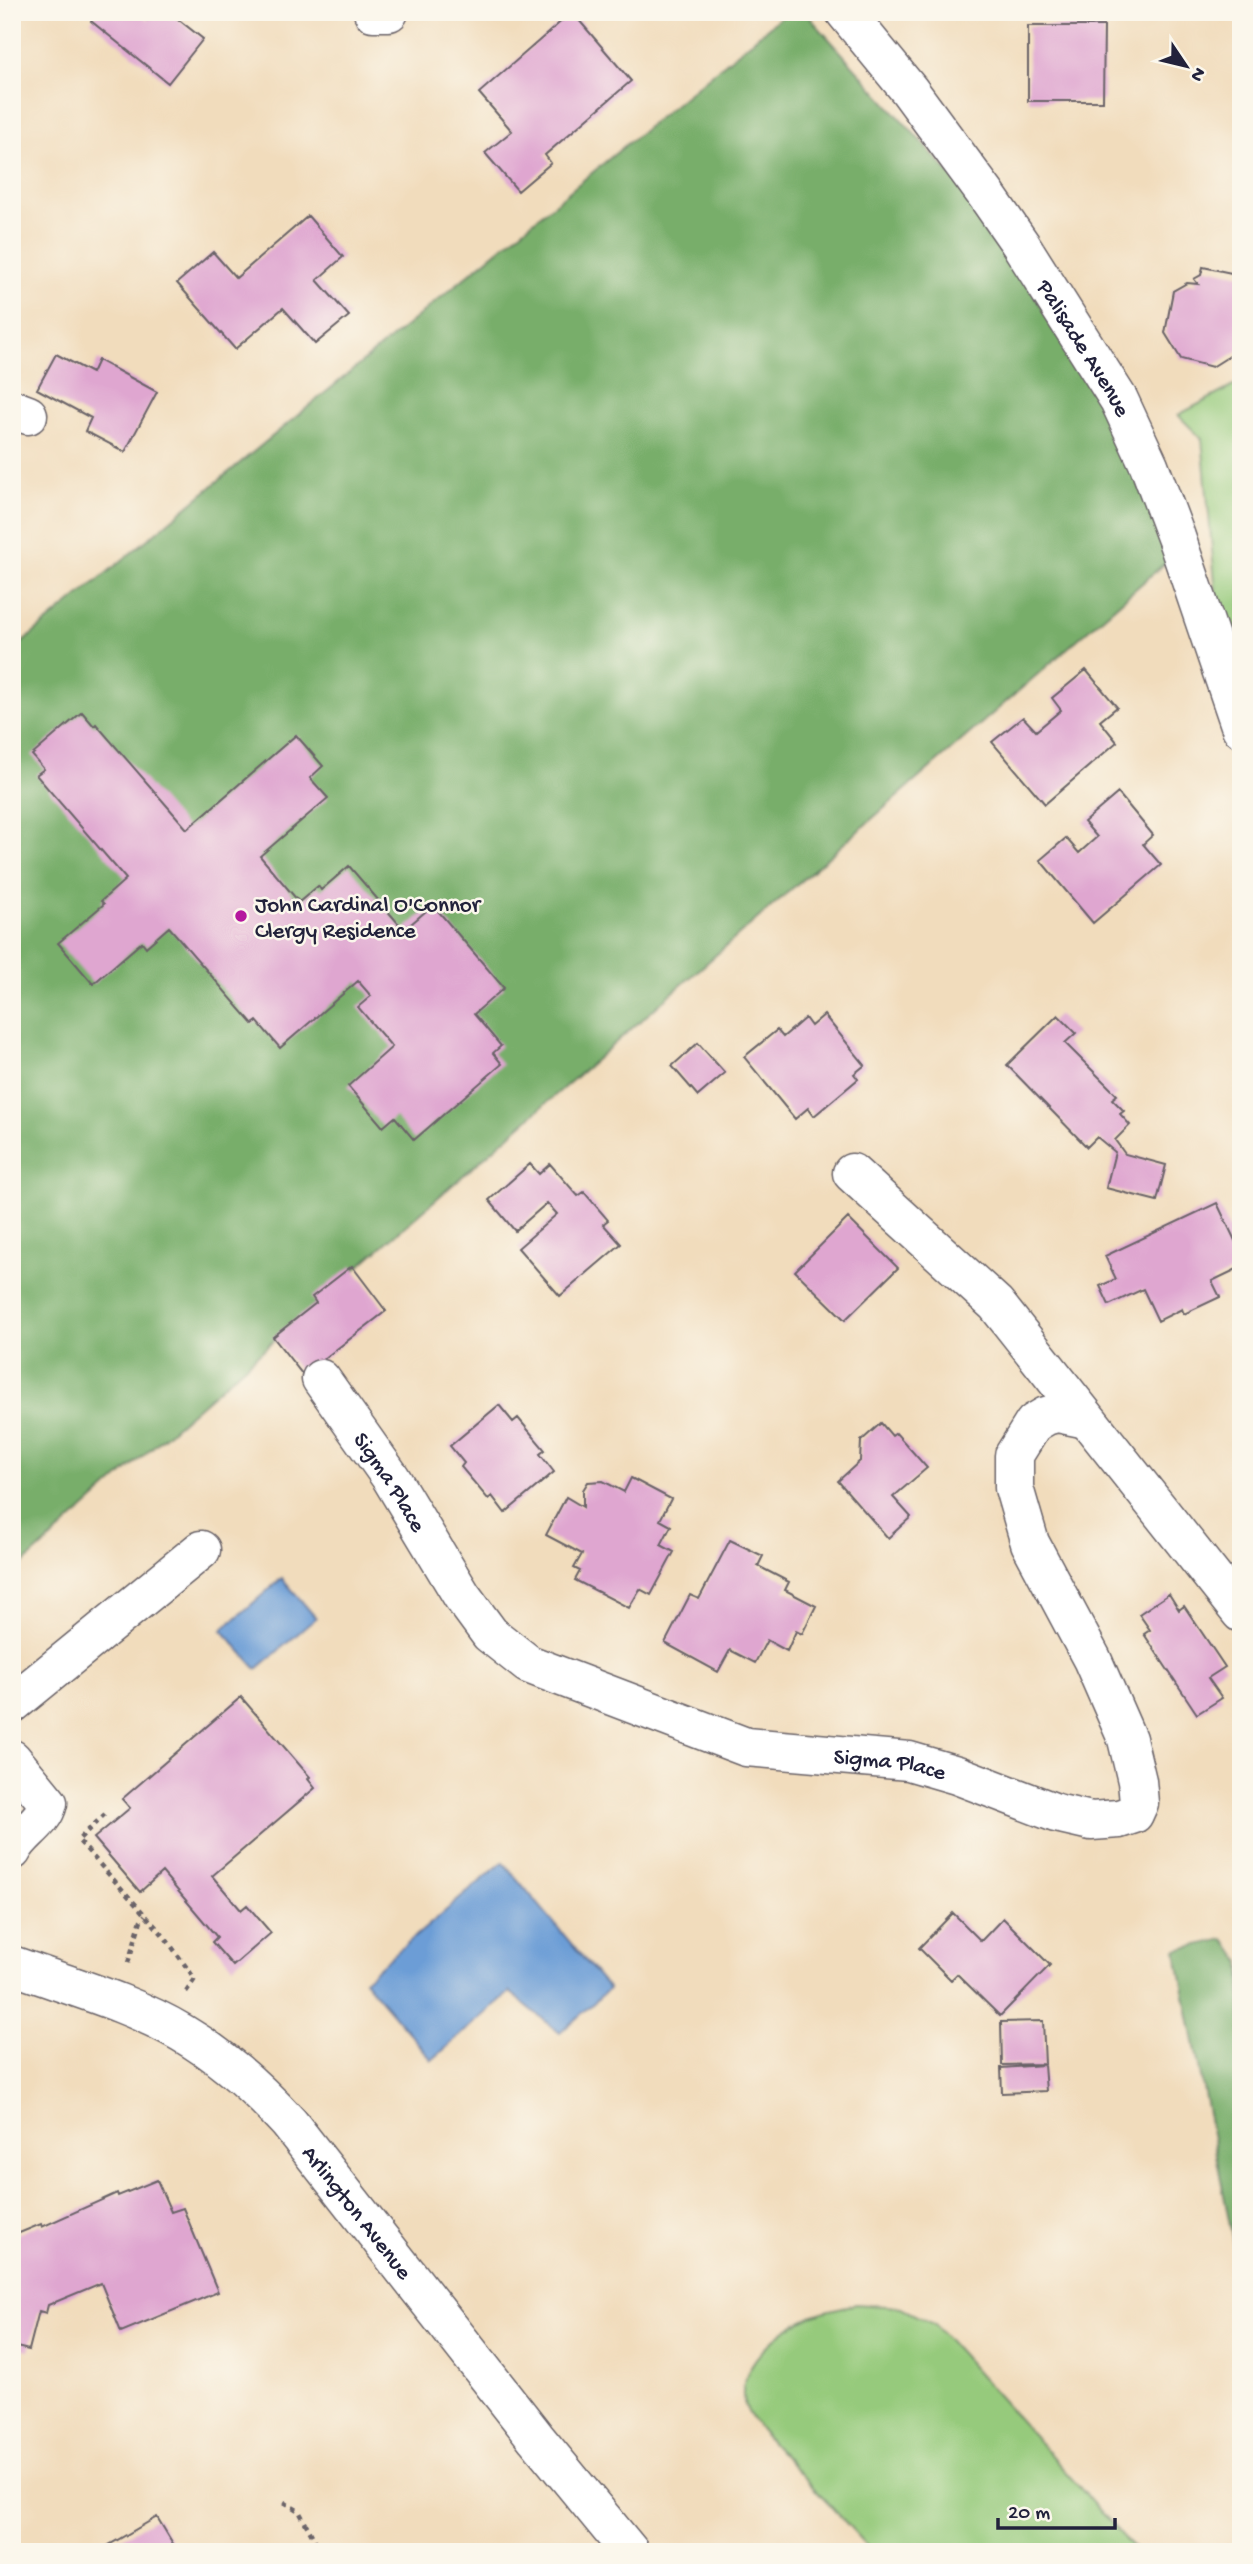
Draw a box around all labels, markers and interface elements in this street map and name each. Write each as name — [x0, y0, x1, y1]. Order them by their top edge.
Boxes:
north arrow — [1152, 32, 1222, 102]
text: N — [1184, 62, 1210, 85]
street label: Palisade Avenue — [1029, 275, 1135, 423]
place label: John Cardinal O'Connor Clergy Residence — [255, 893, 482, 946]
marker: John Cardinal O'Connor Clergy Residence — [233, 908, 249, 924]
street label: Sigma Place — [346, 1428, 431, 1539]
street label: Sigma Place — [833, 1745, 950, 1788]
street label: Arlington Avenue — [295, 2141, 417, 2287]
scale bar — [998, 2487, 1115, 2531]
text: 20 m — [1008, 2502, 1050, 2527]

